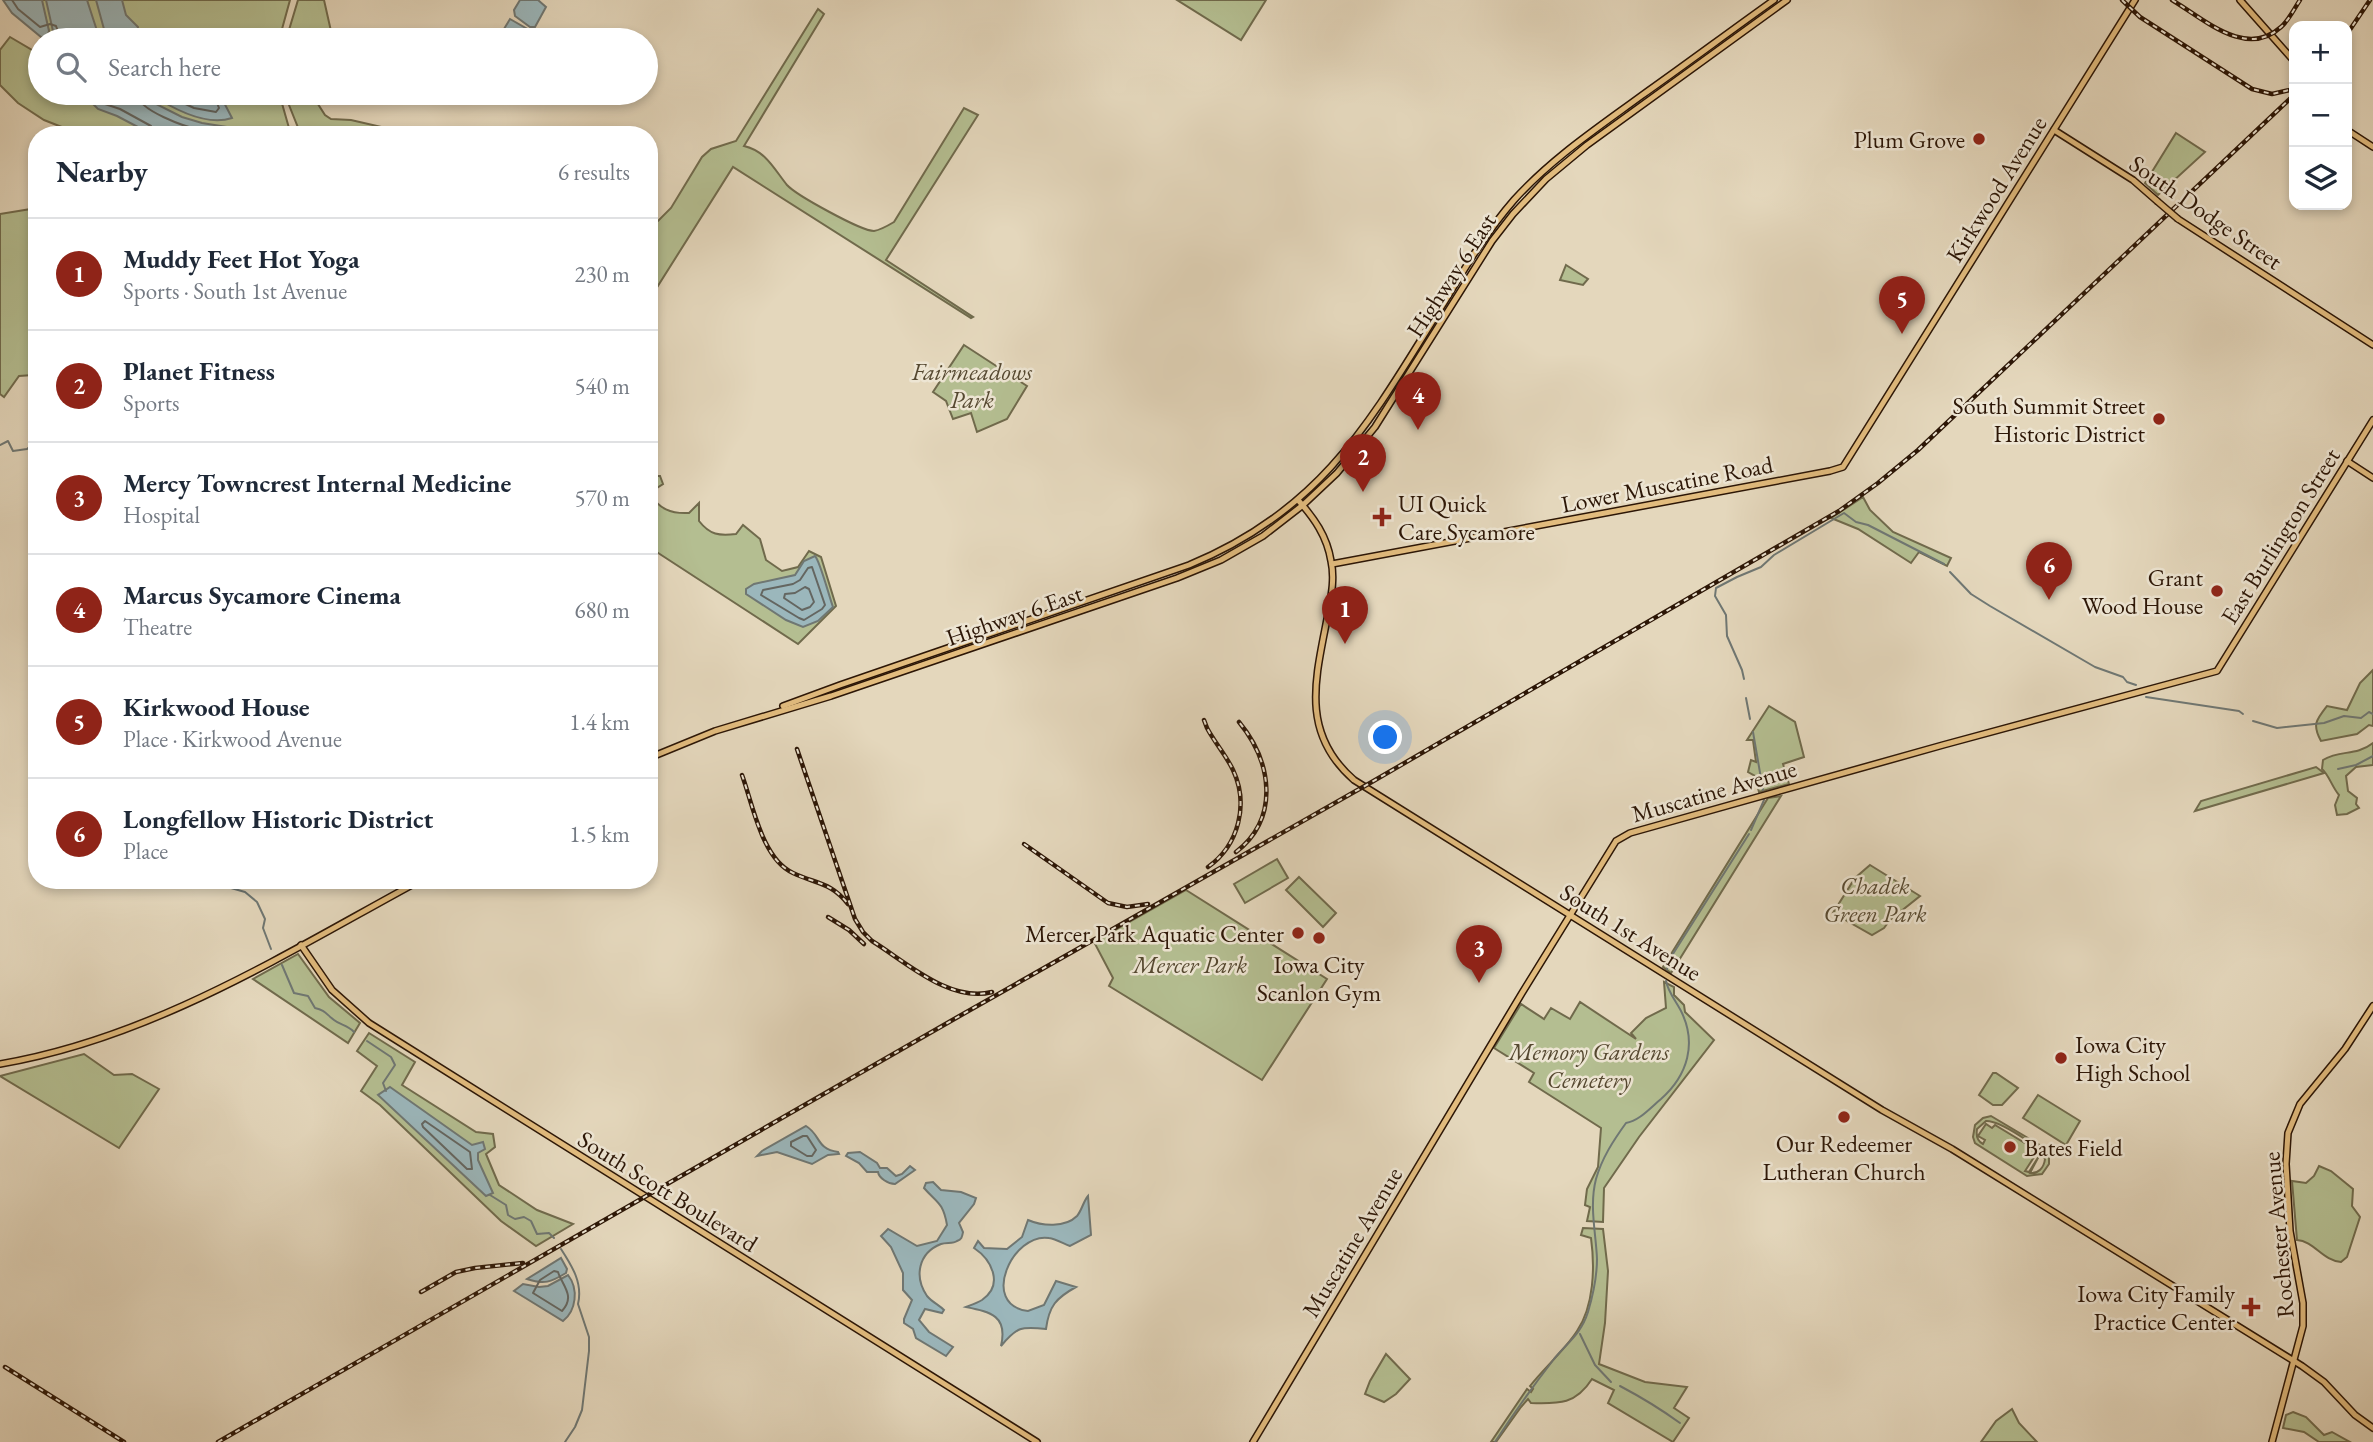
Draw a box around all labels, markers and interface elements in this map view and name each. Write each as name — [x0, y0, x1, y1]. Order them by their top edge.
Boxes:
map controls — [2289, 21, 2352, 210]
button: + — [2289, 21, 2352, 84]
search box — [28, 28, 658, 105]
icon: search — [52, 48, 90, 86]
text: Search here — [108, 50, 221, 84]
button: − — [2289, 84, 2352, 147]
street label: Kirkwood Avenue — [1939, 110, 2053, 268]
place label: Plum Grove — [1854, 124, 1965, 155]
marker: Plum Grove — [1971, 131, 1987, 147]
button: layers — [2289, 147, 2352, 210]
street label: South Dodge Street — [2123, 148, 2289, 277]
text: Nearby — [56, 152, 148, 191]
text: 6 results — [558, 157, 630, 187]
street label: Highway 6 East — [1399, 206, 1503, 343]
text: Muddy Feet Hot Yoga — [123, 242, 360, 276]
text: 1 — [73, 259, 85, 289]
text: 230 m — [574, 259, 630, 289]
text: Sports · South 1st Avenue — [123, 276, 347, 306]
pin: 5 — [1879, 276, 1925, 334]
text: Planet Fitness — [123, 354, 275, 388]
park label: Fairmeadows Park — [911, 356, 1033, 415]
text: 2 — [73, 371, 85, 401]
text: 540 m — [574, 371, 630, 401]
pin: 4 — [1395, 372, 1441, 430]
text: Sports — [123, 388, 179, 418]
place label: South Summit Street Historic District — [1953, 390, 2145, 449]
marker: South Summit Street Historic District — [2151, 411, 2167, 427]
pin: 2 — [1340, 434, 1386, 492]
street label: East Burlington Street — [2213, 442, 2347, 630]
street label: Lower Muscatine Road — [1558, 448, 1776, 520]
text: Mercy Towncrest Internal Medicine — [123, 466, 511, 500]
text: 3 — [73, 483, 85, 513]
text: 570 m — [574, 483, 630, 513]
place label: UI Quick Care Sycamore — [1398, 488, 1535, 547]
text: Hospital — [123, 500, 200, 530]
marker: UI Quick Care Sycamore — [1372, 507, 1392, 527]
pin: 6 — [2026, 542, 2072, 600]
place label: Grant Wood House — [2082, 562, 2203, 621]
street label: Highway 6 East — [942, 577, 1087, 653]
text: Marcus Sycamore Cinema — [123, 578, 401, 612]
marker: Grant Wood House — [2209, 583, 2225, 599]
pin: 1 — [1322, 586, 1368, 644]
text: 4 — [73, 595, 85, 625]
text: 680 m — [574, 595, 630, 625]
text: Theatre — [123, 612, 192, 642]
text: Kirkwood House — [123, 690, 310, 724]
text: 5 — [73, 707, 85, 737]
text: 1.4 km — [569, 707, 630, 737]
your location — [1368, 720, 1402, 754]
text: Place · Kirkwood Avenue — [123, 724, 342, 754]
street label: Muscatine Avenue — [1628, 753, 1800, 829]
text: Longfellow Historic District — [123, 802, 433, 836]
text: 6 — [73, 819, 85, 849]
text: 1.5 km — [569, 819, 630, 849]
text: Place — [123, 836, 168, 866]
park label: Chadek Green Park — [1823, 870, 1927, 929]
street label: South 1st Avenue — [1555, 876, 1707, 988]
place label: Mercer Park Aquatic Center — [1025, 918, 1284, 949]
marker: Mercer Park Aquatic Center — [1290, 925, 1306, 941]
pin: 3 — [1456, 925, 1502, 983]
marker: Iowa City Scanlon Gym — [1311, 930, 1327, 946]
park label: Mercer Park — [1131, 949, 1247, 980]
place label: Iowa City Scanlon Gym — [1257, 949, 1382, 1008]
place label: Iowa City High School — [2075, 1029, 2191, 1088]
park label: Memory Gardens Cemetery — [1507, 1036, 1670, 1095]
marker: Iowa City High School — [2053, 1050, 2069, 1066]
marker: Our Redeemer Lutheran Church — [1836, 1109, 1852, 1125]
street label: South Scott Boulevard — [572, 1123, 764, 1259]
place label: Our Redeemer Lutheran Church — [1762, 1128, 1926, 1187]
place label: Bates Field — [2024, 1132, 2123, 1163]
marker: Bates Field — [2002, 1139, 2018, 1155]
street label: Rochester Avenue — [2255, 1151, 2301, 1319]
street label: Muscatine Avenue — [1295, 1161, 1409, 1323]
place label: Iowa City Family Practice Center — [2077, 1278, 2235, 1337]
marker: Iowa City Family Practice Center — [2241, 1297, 2261, 1317]

